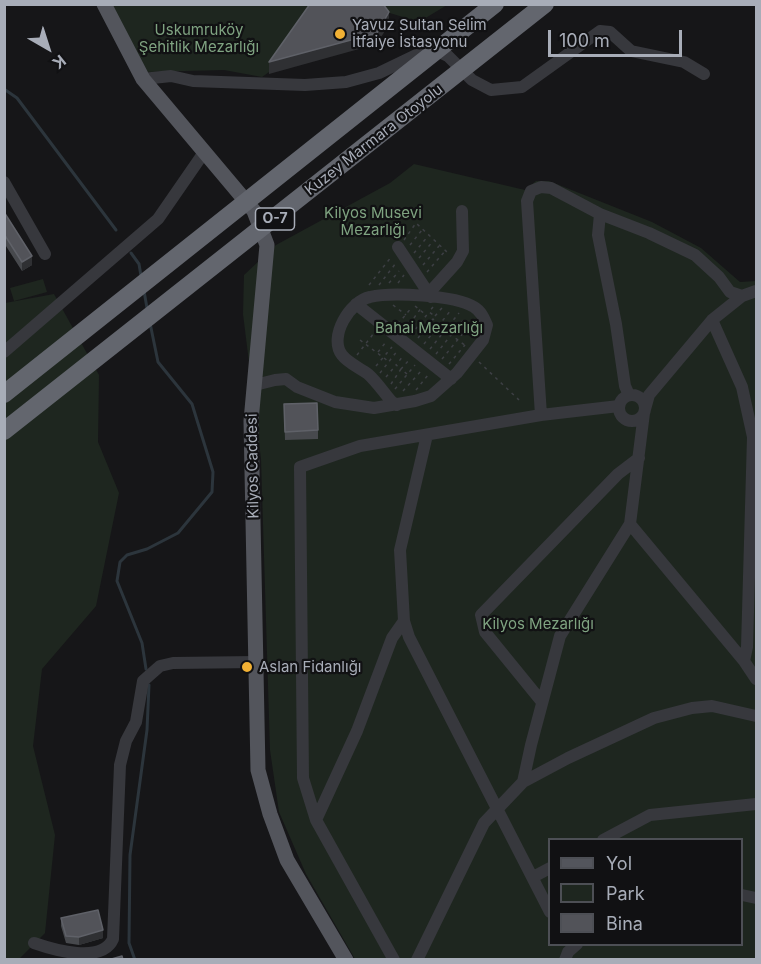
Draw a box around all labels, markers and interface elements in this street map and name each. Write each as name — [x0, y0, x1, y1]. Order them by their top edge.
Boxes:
place label: Yavuz Sultan Selim İtfaiye İstasyonu — [352, 16, 487, 51]
north arrow — [18, 18, 78, 78]
scale bar — [551, 18, 684, 56]
park label: Uskumruköy Şehitlik Mezarlığı — [139, 21, 259, 56]
marker: Yavuz Sultan Selim İtfaiye İstasyonu — [333, 27, 347, 41]
text: 100 m — [559, 30, 610, 51]
text: K — [49, 51, 70, 73]
street label: Kuzey Marmara Otoyolu — [302, 81, 446, 199]
park label: Kilyos Musevi Mezarlığı — [324, 204, 422, 239]
road number: O-7 — [256, 208, 294, 230]
park label: Bahai Mezarlığı — [375, 319, 483, 337]
street label: Kilyos Caddesi — [243, 413, 263, 519]
park label: Kilyos Mezarlığı — [482, 615, 594, 633]
place label: Aslan Fidanlığı — [259, 658, 361, 676]
marker: Aslan Fidanlığı — [240, 660, 254, 674]
legend — [548, 838, 743, 946]
text: Yol — [606, 853, 632, 874]
text: Park — [606, 883, 645, 904]
text: Bina — [606, 913, 643, 934]

